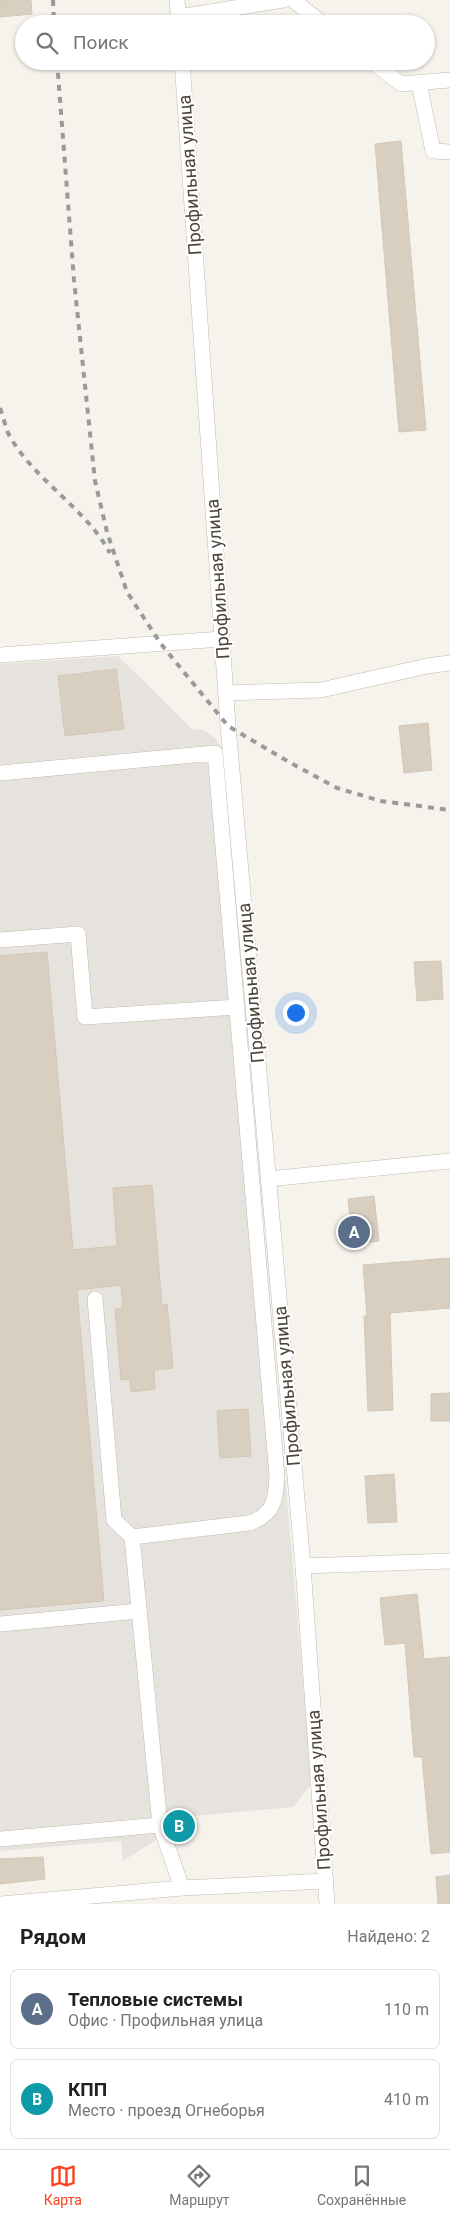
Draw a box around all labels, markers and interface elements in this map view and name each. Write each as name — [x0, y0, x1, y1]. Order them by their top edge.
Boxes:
search box — [15, 15, 435, 70]
icon: search — [33, 29, 61, 57]
text: Поиск — [73, 31, 129, 54]
street label: Профильная улица — [173, 94, 206, 256]
street label: Профильная улица — [201, 498, 234, 660]
street label: Профильная улица — [233, 902, 268, 1064]
your location — [283, 1000, 309, 1026]
pin: A — [338, 1213, 370, 1251]
street label: Профильная улица — [269, 1305, 304, 1467]
street label: Профильная улица — [302, 1709, 335, 1871]
pin: B — [163, 1807, 195, 1845]
text: Рядом — [20, 1925, 86, 1949]
text: Найдено: 2 — [347, 1927, 430, 1946]
text: Тепловые системы — [68, 1988, 243, 2011]
text: A — [32, 2000, 42, 2019]
text: 110 m — [384, 2000, 429, 2019]
text: Офис · Профильная улица — [68, 2011, 263, 2030]
text: КПП — [68, 2078, 107, 2101]
text: B — [32, 2090, 42, 2109]
text: 410 m — [384, 2090, 429, 2109]
text: Место · проезд Огнеборья — [68, 2101, 265, 2120]
tab: Карта — [44, 2162, 82, 2208]
tab: Маршрут — [169, 2162, 230, 2208]
tab: Сохранённые — [317, 2162, 406, 2208]

